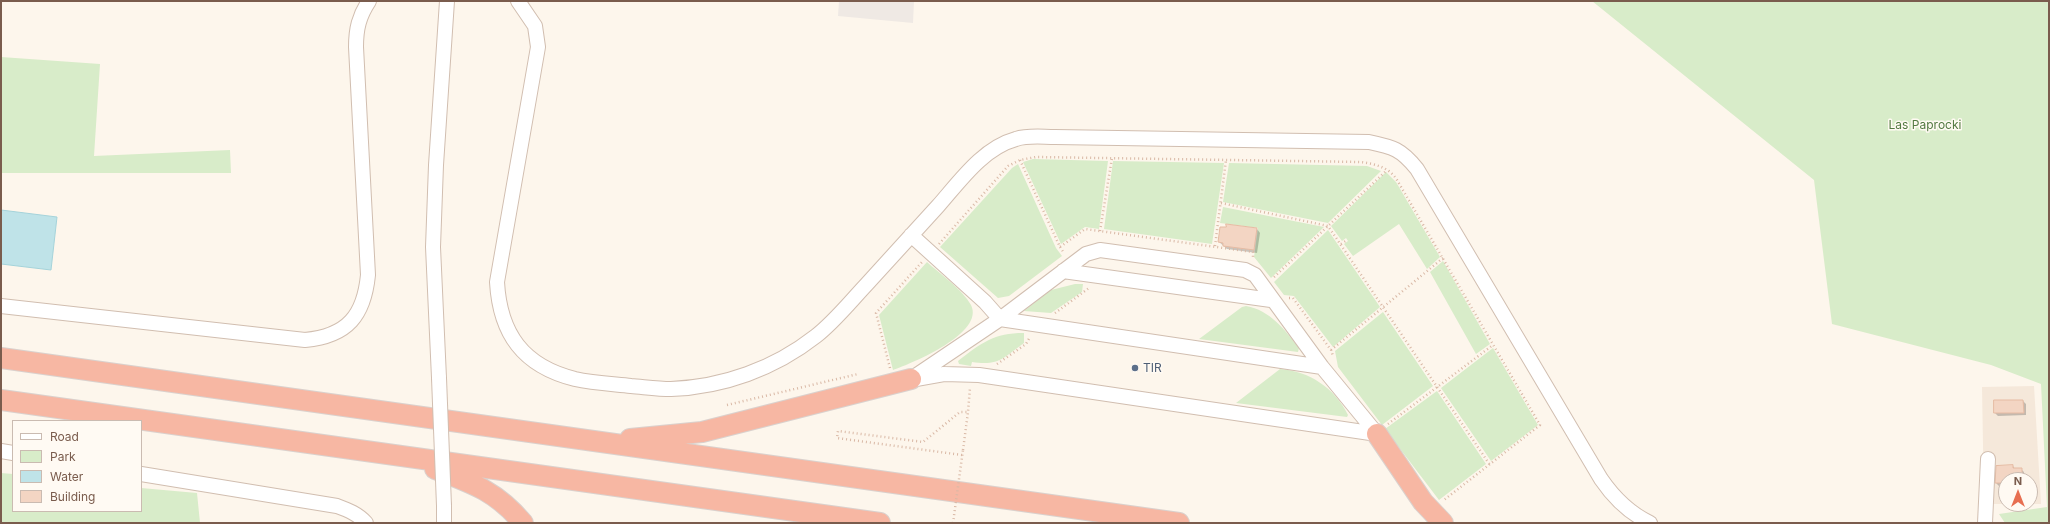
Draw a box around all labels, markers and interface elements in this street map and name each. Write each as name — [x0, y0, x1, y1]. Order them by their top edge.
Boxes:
park label: Las Paprocki — [1889, 118, 1961, 132]
place label: TIR — [1143, 361, 1162, 375]
marker: TIR — [1130, 363, 1140, 373]
legend — [12, 420, 142, 512]
text: Road — [50, 429, 79, 444]
text: Park — [50, 449, 76, 464]
text: Water — [50, 469, 83, 484]
north arrow — [1998, 472, 2038, 512]
text: N — [2014, 474, 2022, 488]
text: Building — [50, 489, 95, 504]

